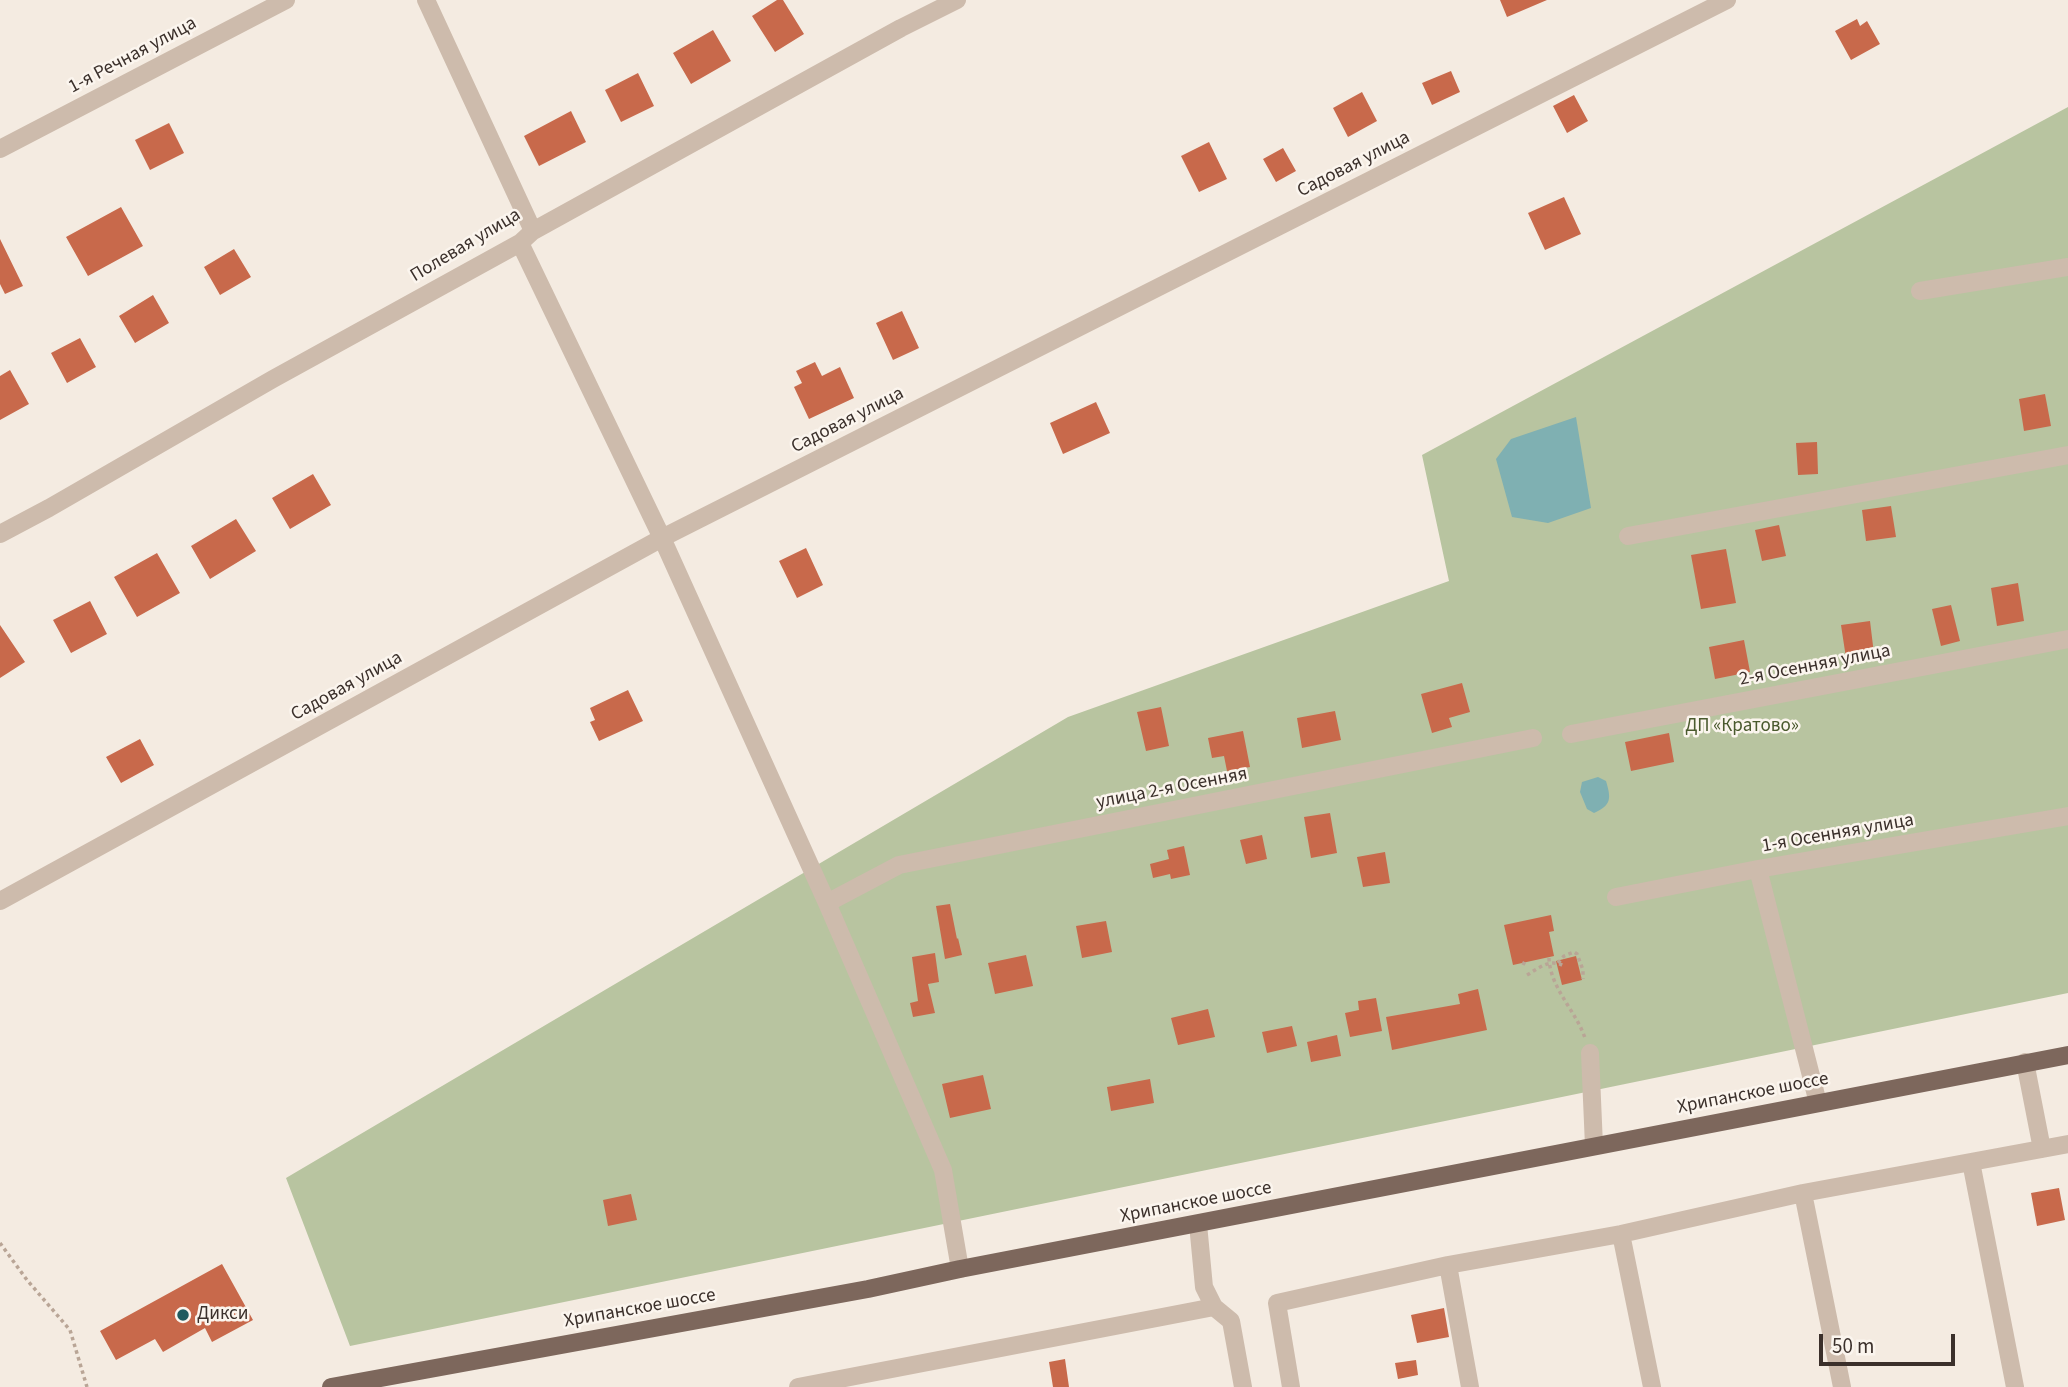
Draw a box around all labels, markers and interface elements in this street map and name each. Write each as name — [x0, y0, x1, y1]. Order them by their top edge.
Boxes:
street label: 1-я Речная улица — [65, 13, 201, 99]
street label: Садовая улица — [1294, 127, 1414, 203]
street label: Полевая улица — [407, 204, 525, 288]
street label: Садовая улица — [788, 383, 908, 459]
street label: 2-я Осенняя улица — [1737, 640, 1893, 692]
street label: Садовая улица — [287, 647, 407, 727]
park label: ДП «Кратово» — [1685, 716, 1799, 738]
street label: улица 2-я Осенняя — [1094, 763, 1250, 815]
street label: 1-я Осенняя улица — [1760, 809, 1916, 859]
street label: Хрипанское шоссе — [1675, 1068, 1831, 1120]
street label: Хрипанское шоссе — [1118, 1177, 1274, 1229]
street label: Хрипанское шоссе — [562, 1284, 718, 1334]
place label: Дикси — [197, 1304, 248, 1326]
marker: Дикси — [175, 1307, 191, 1323]
scale bar — [1823, 1320, 1960, 1364]
text: 50 m — [1832, 1331, 1874, 1361]

